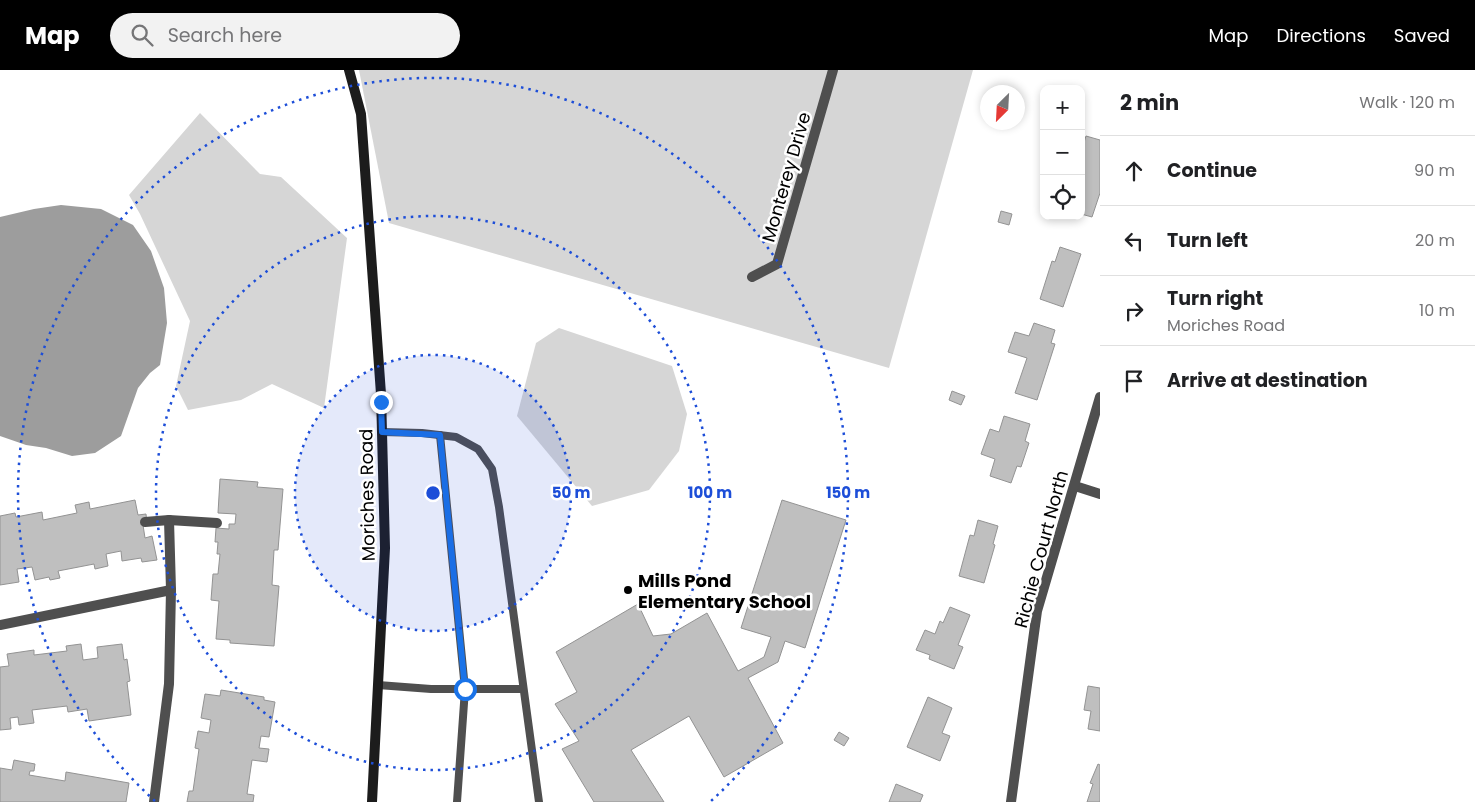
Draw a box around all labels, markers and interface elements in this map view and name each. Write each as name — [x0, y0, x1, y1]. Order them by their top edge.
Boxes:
search box — [110, 13, 460, 58]
text: Map — [25, 19, 80, 52]
icon: search — [128, 21, 156, 49]
text: Search here — [168, 22, 282, 49]
text: Map — [1209, 23, 1248, 48]
text: Directions — [1276, 23, 1366, 48]
text: Saved — [1394, 23, 1450, 48]
north arrow — [980, 85, 1025, 130]
map controls — [1040, 85, 1085, 220]
button: + — [1040, 85, 1085, 130]
text: 2 min — [1120, 88, 1179, 117]
text: Walk · 120 m — [1359, 91, 1455, 114]
street label: Monterey Drive — [755, 109, 817, 245]
button: − — [1040, 130, 1085, 175]
icon: ahead — [1120, 157, 1148, 185]
text: Continue — [1167, 157, 1257, 184]
text: 90 m — [1414, 159, 1455, 182]
button: locate — [1040, 175, 1085, 220]
icon: left — [1120, 227, 1148, 255]
text: Turn left — [1167, 227, 1248, 254]
text: 20 m — [1415, 229, 1455, 252]
text: Turn right — [1167, 285, 1263, 312]
icon: right — [1120, 297, 1148, 325]
text: 10 m — [1419, 299, 1455, 322]
text: Moriches Road — [1167, 314, 1285, 337]
icon: arrive — [1120, 367, 1148, 395]
text: Arrive at destination — [1167, 367, 1368, 394]
route end — [370, 391, 393, 414]
street label: Moriches Road — [353, 428, 381, 562]
street label: Richie Court North — [1008, 467, 1074, 631]
text: 50 m — [552, 482, 590, 503]
text: 100 m — [688, 482, 732, 503]
text: 150 m — [826, 482, 870, 503]
centre of rings — [424, 484, 442, 502]
place label: Mills Pond Elementary School — [638, 568, 811, 614]
marker: Mills Pond Elementary School — [622, 584, 634, 596]
route start — [454, 678, 477, 701]

